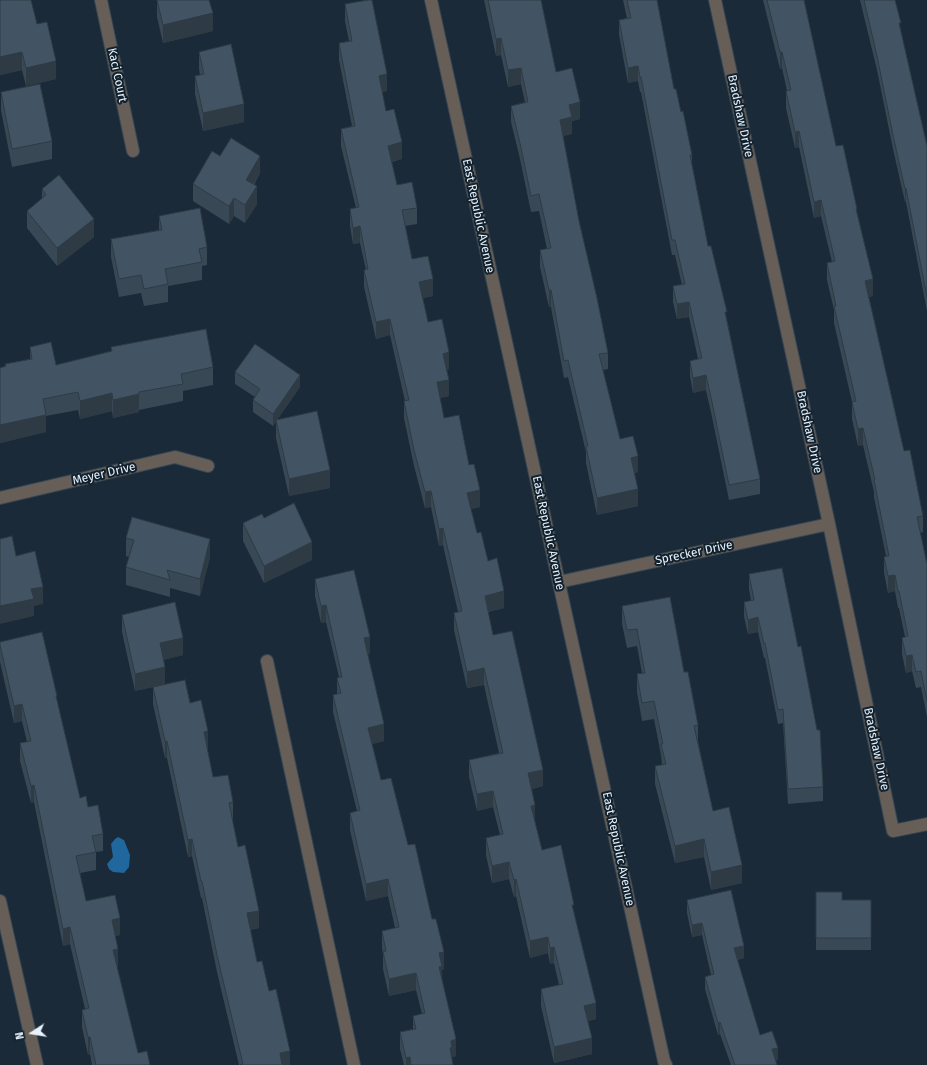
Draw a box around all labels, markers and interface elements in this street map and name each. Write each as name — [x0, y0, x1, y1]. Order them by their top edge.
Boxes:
street label: Kaci Court — [104, 46, 130, 104]
street label: Bradshaw Drive — [724, 73, 756, 159]
street label: East Republic Avenue — [459, 158, 497, 274]
street label: Bradshaw Drive — [793, 389, 825, 475]
street label: Meyer Drive — [71, 460, 137, 488]
street label: East Republic Avenue — [529, 475, 567, 591]
street label: Sprecker Drive — [654, 538, 734, 568]
street label: Bradshaw Drive — [860, 706, 892, 792]
street label: East Republic Avenue — [599, 791, 637, 907]
north arrow — [12, 1013, 52, 1053]
text: N — [13, 1031, 27, 1041]

